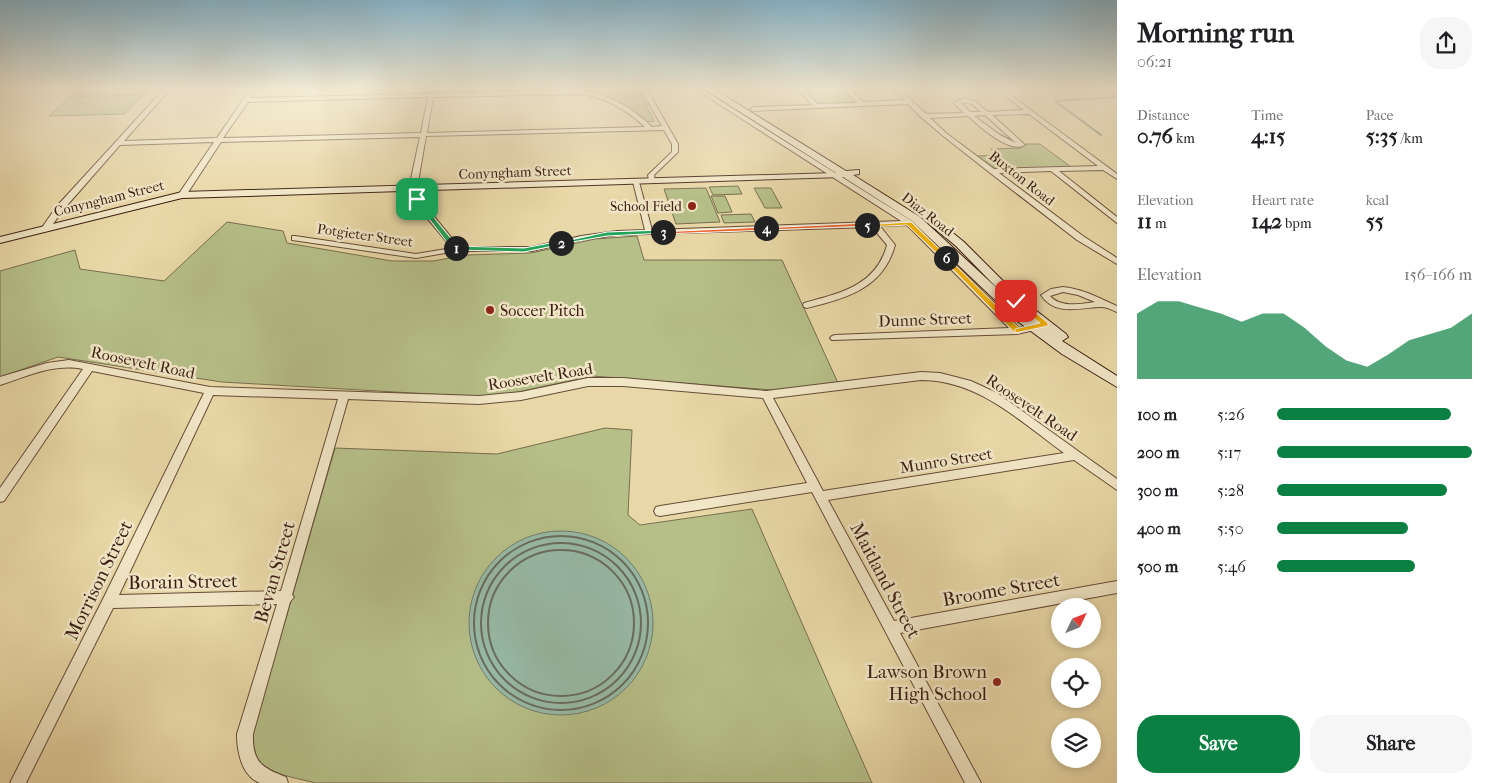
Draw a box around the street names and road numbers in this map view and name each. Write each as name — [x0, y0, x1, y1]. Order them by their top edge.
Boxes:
street label: Buxton Road — [985, 147, 1058, 210]
street label: Conyngham Street — [458, 162, 572, 183]
street label: Conyngham Street — [52, 177, 166, 220]
street label: Diaz Road — [898, 189, 958, 240]
street label: Potgieter Street — [316, 220, 414, 251]
street label: Dunne Street — [878, 308, 972, 331]
street label: Roosevelt Road — [89, 342, 197, 383]
street label: Roosevelt Road — [486, 359, 594, 394]
street label: Roosevelt Road — [983, 370, 1081, 445]
street label: Munro Street — [899, 444, 994, 477]
street label: Morrison Street — [60, 517, 137, 644]
street label: Bevan Street — [250, 519, 300, 626]
street label: Maitland Street — [845, 519, 925, 642]
street label: Broome Street — [941, 569, 1062, 611]
street label: Borain Street — [128, 570, 238, 594]

